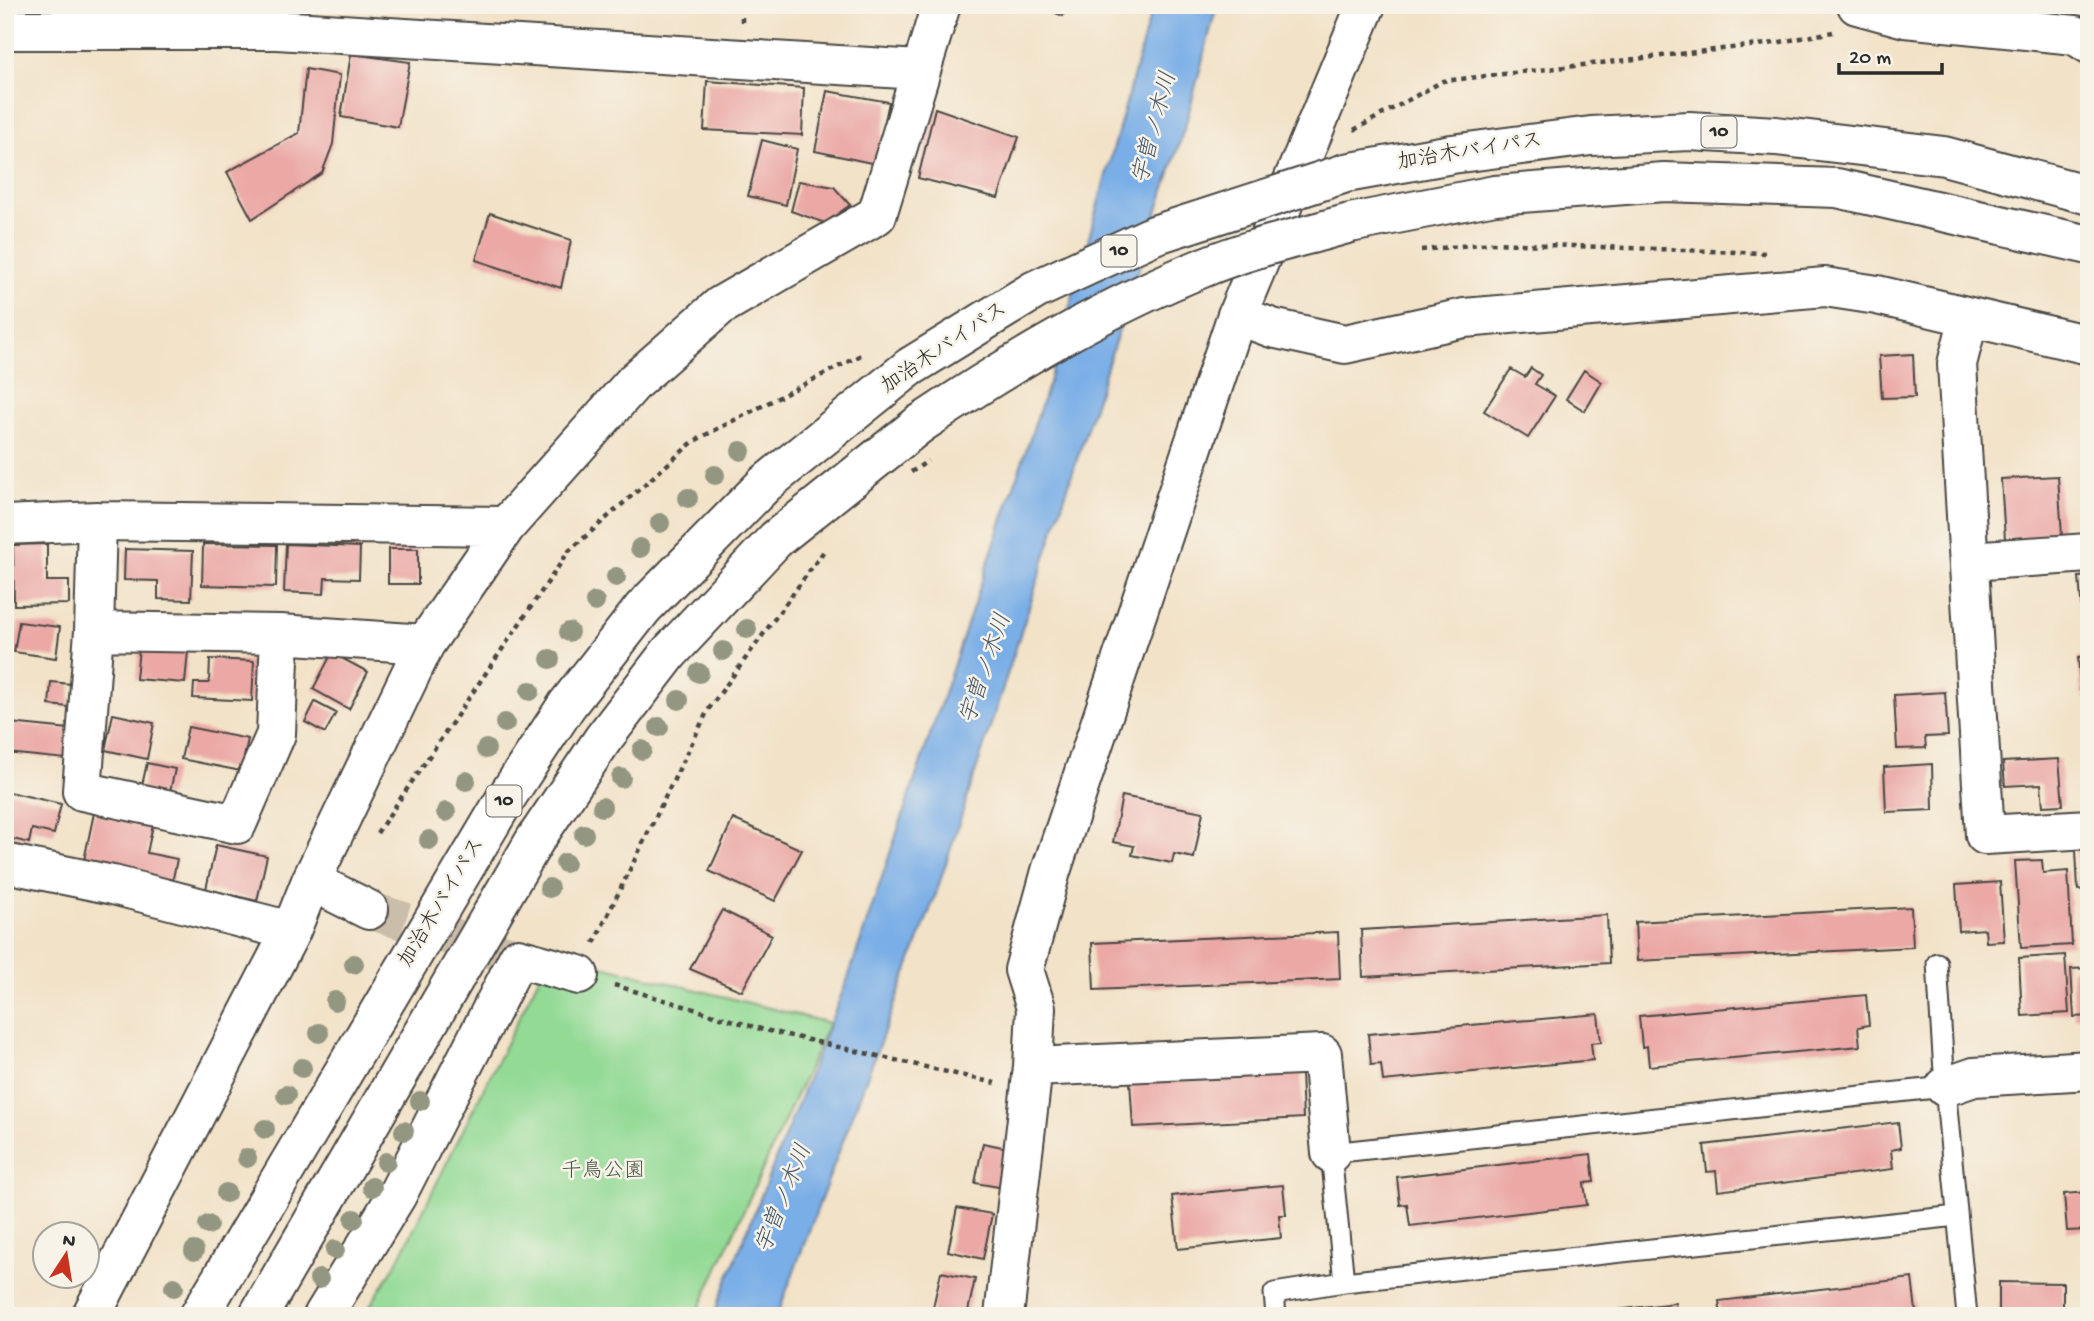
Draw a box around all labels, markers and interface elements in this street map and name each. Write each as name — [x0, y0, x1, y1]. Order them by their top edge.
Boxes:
scale bar — [1839, 32, 1942, 76]
text: 20 m — [1849, 47, 1891, 72]
water label: 宇曽ノ木川 — [1127, 69, 1184, 187]
road number: 10 — [1702, 116, 1736, 148]
street label: 加治木バイパス — [1395, 128, 1544, 177]
road number: 10 — [1102, 235, 1136, 266]
street label: 加治木バイパス — [877, 297, 1013, 400]
water label: 宇曽ノ木川 — [955, 610, 1018, 728]
road number: 10 — [486, 786, 522, 816]
street label: 加治木バイパス — [394, 833, 491, 972]
water label: 宇曽ノ木川 — [750, 1140, 819, 1257]
park label: 千鳥公園 — [561, 1158, 645, 1185]
north arrow — [32, 1220, 102, 1290]
text: N — [60, 1229, 77, 1254]

